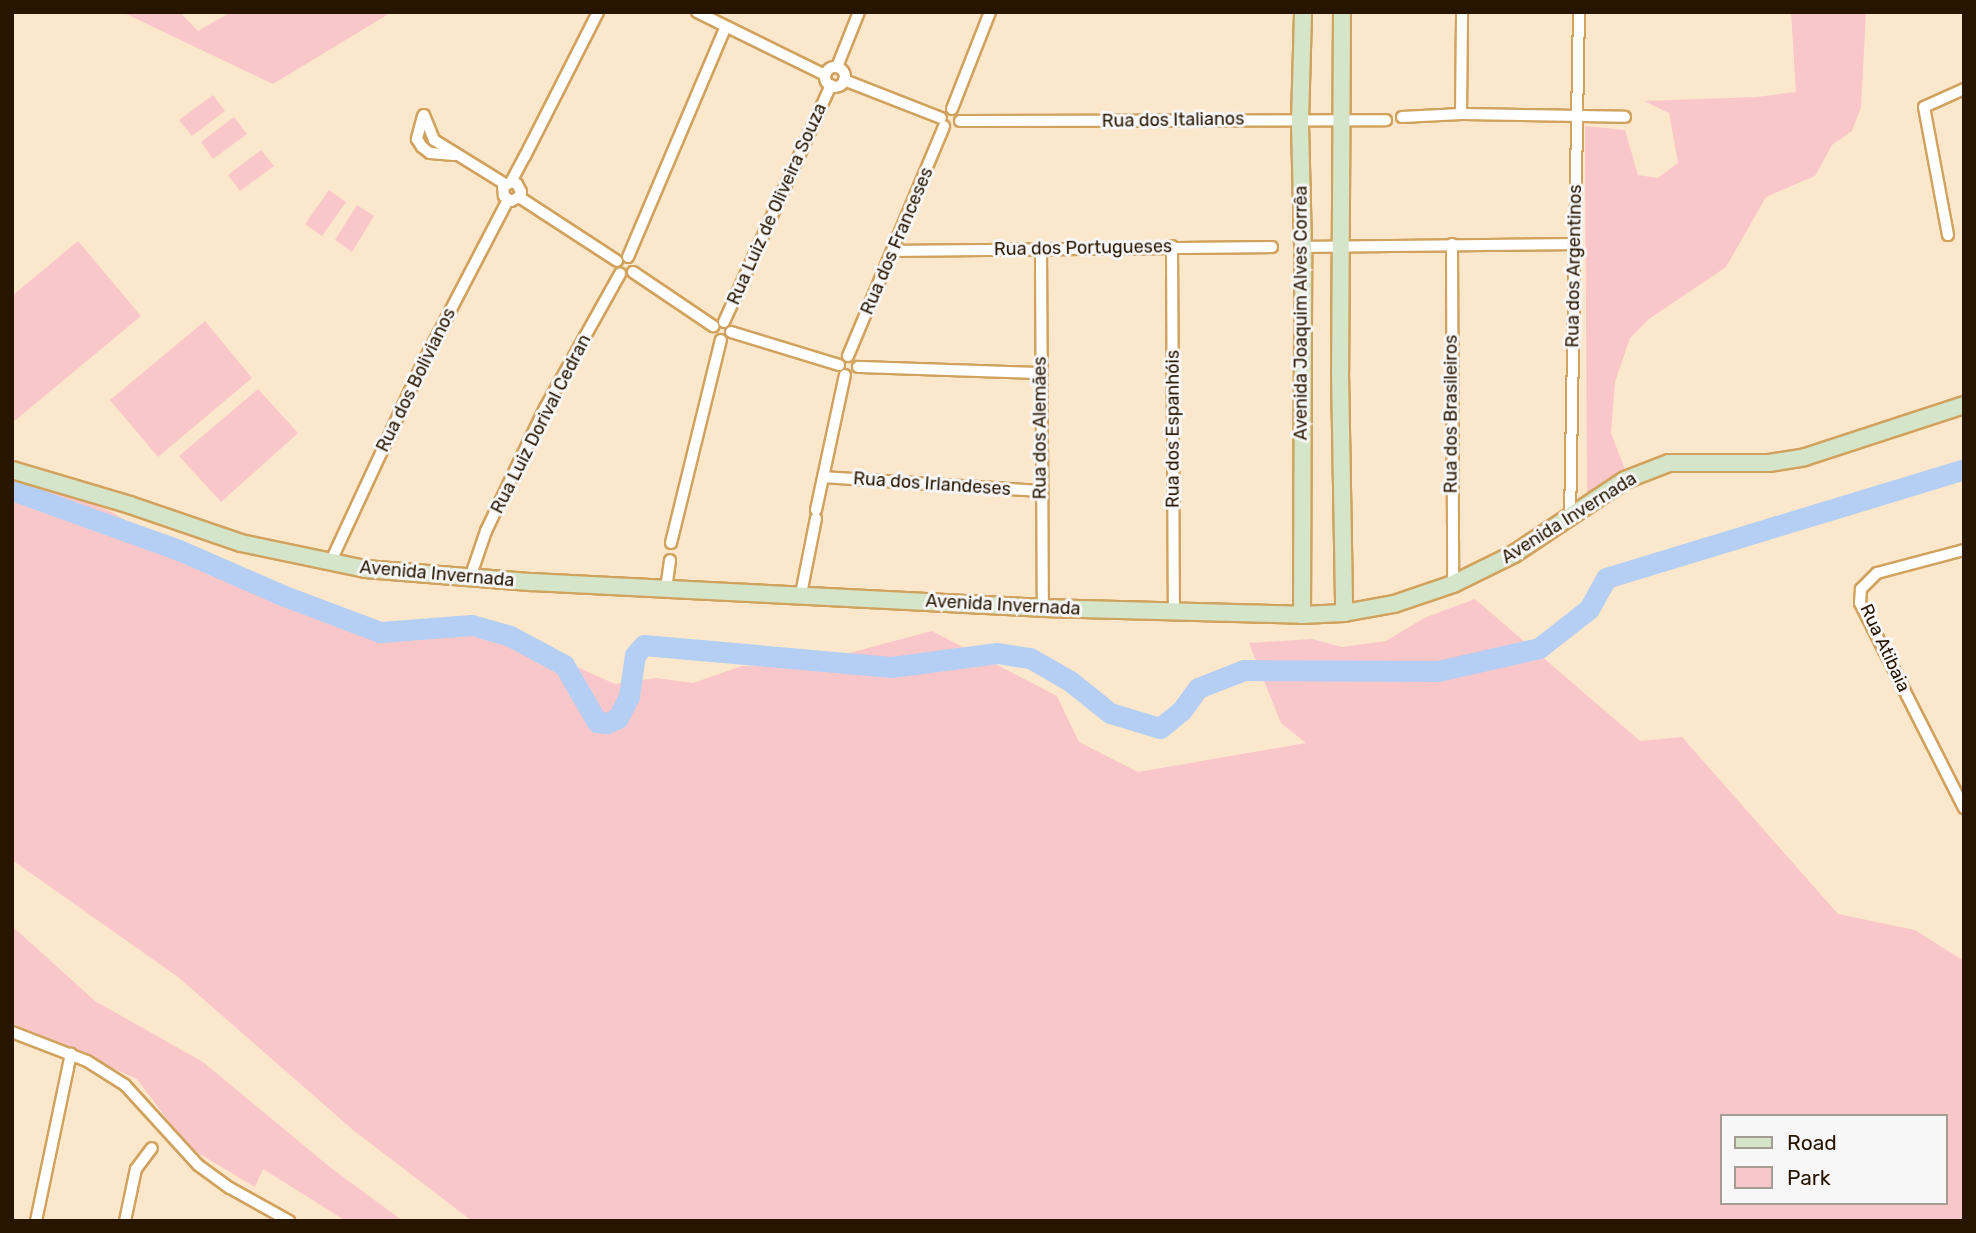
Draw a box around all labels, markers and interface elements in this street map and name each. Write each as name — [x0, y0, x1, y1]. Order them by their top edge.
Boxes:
street label: Rua Luiz de Oliveira Souza — [723, 100, 831, 308]
street label: Rua dos Italianos — [1102, 108, 1244, 132]
street label: Rua dos Franceses — [856, 164, 938, 318]
street label: Rua dos Argentinos — [1562, 184, 1586, 348]
street label: Avenida Joaquim Alves Corrêa — [1290, 185, 1312, 441]
street label: Rua dos Portugueses — [994, 236, 1172, 260]
street label: Rua dos Bolivianos — [372, 305, 460, 455]
street label: Rua Luiz Dorival Cedran — [486, 331, 596, 517]
street label: Rua dos Brasileiros — [1440, 335, 1462, 493]
street label: Rua dos Espanhóis — [1162, 350, 1184, 508]
street label: Rua dos Alemães — [1029, 356, 1051, 500]
street label: Rua dos Irlandeses — [853, 468, 1011, 500]
street label: Avenida Invernada — [1497, 468, 1641, 568]
street label: Avenida Invernada — [359, 556, 515, 592]
street label: Avenida Invernada — [925, 590, 1081, 620]
street label: Rua Atibaia — [1855, 600, 1915, 696]
legend — [1720, 1114, 1948, 1205]
text: Road — [1787, 1130, 1837, 1155]
text: Park — [1787, 1165, 1831, 1190]

